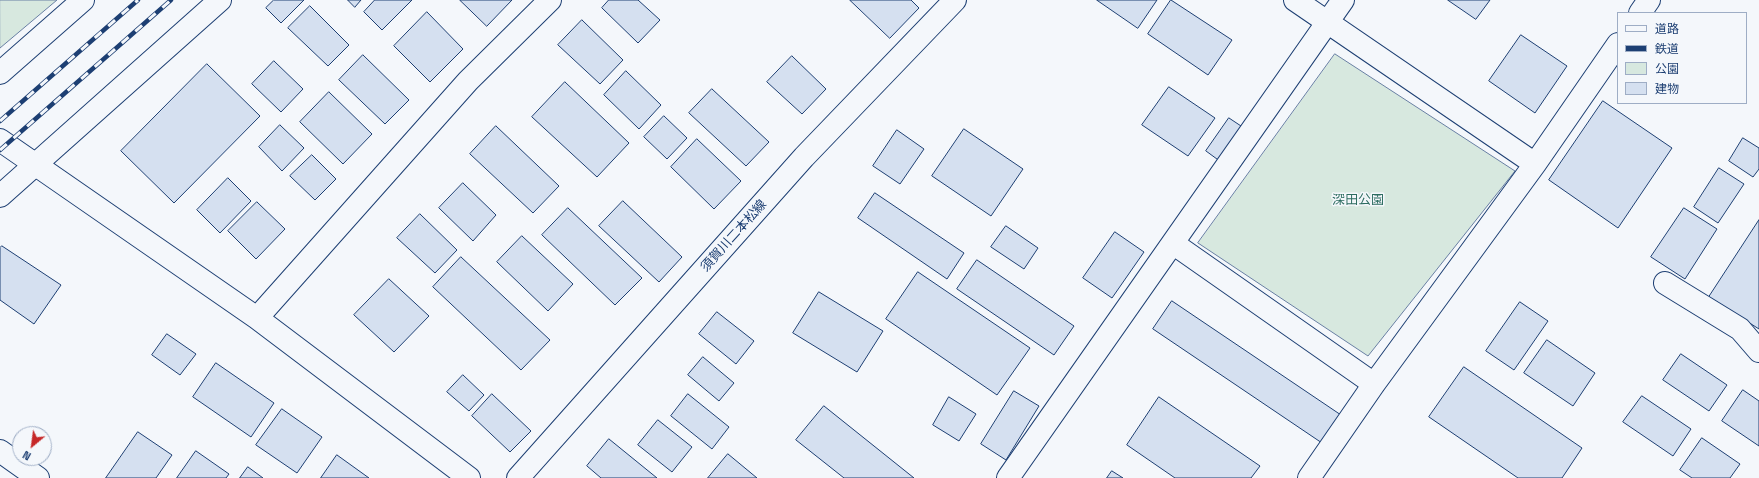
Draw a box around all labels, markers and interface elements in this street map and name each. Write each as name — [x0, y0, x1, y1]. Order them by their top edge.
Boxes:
legend — [1617, 12, 1747, 104]
text: 道路 — [1655, 21, 1679, 37]
text: 鉄道 — [1655, 41, 1679, 57]
text: 公園 — [1655, 61, 1679, 77]
text: 建物 — [1655, 81, 1679, 97]
park label: 深田公園 — [1332, 192, 1384, 208]
street label: 須賀川二本松線 — [698, 197, 770, 275]
north arrow — [12, 426, 52, 466]
text: N — [20, 448, 33, 464]

